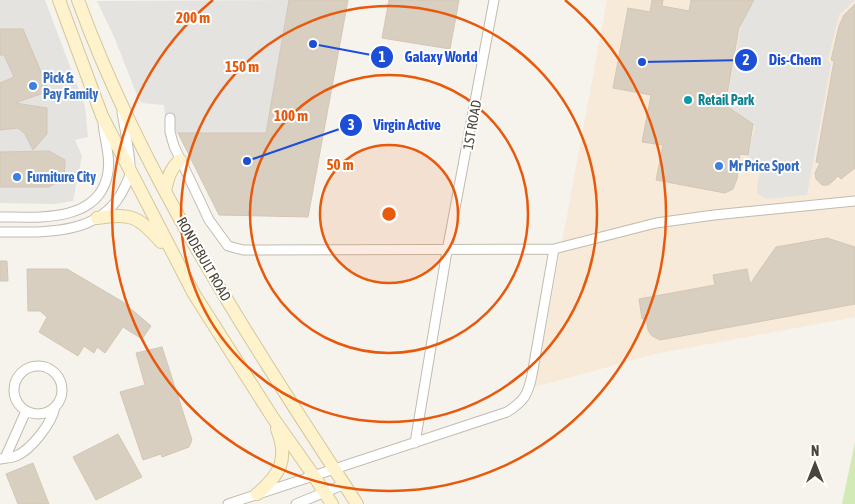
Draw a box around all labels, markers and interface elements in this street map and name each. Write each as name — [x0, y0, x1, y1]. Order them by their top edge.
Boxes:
text: 200 m — [176, 9, 210, 26]
callout: Galaxy World — [369, 42, 487, 72]
callout: Dis-Chem — [733, 45, 831, 75]
text: 1 — [378, 48, 386, 65]
text: Galaxy World — [404, 48, 478, 65]
text: 2 — [742, 51, 750, 68]
text: Dis-Chem — [769, 51, 821, 68]
text: 150 m — [225, 58, 259, 75]
place label: Pick & Pay Family — [43, 70, 99, 102]
marker: Pick & Pay Family — [27, 80, 39, 92]
place label: Retail Park — [698, 92, 755, 108]
marker: Retail Park — [682, 94, 694, 106]
street label: 1ST ROAD — [460, 99, 484, 151]
text: 100 m — [274, 107, 308, 124]
callout: Virgin Active — [338, 110, 451, 140]
text: 3 — [347, 116, 355, 133]
text: Virgin Active — [372, 116, 441, 133]
text: 50 m — [327, 156, 354, 173]
place label: Mr Price Sport — [729, 158, 799, 174]
marker: Mr Price Sport — [713, 160, 725, 172]
place label: Furniture City — [27, 169, 96, 185]
marker: Furniture City — [11, 171, 23, 183]
centre of rings — [380, 205, 398, 223]
street label: RONDEBULT ROAD — [174, 214, 234, 304]
north arrow — [790, 439, 840, 489]
text: N — [811, 443, 819, 459]

